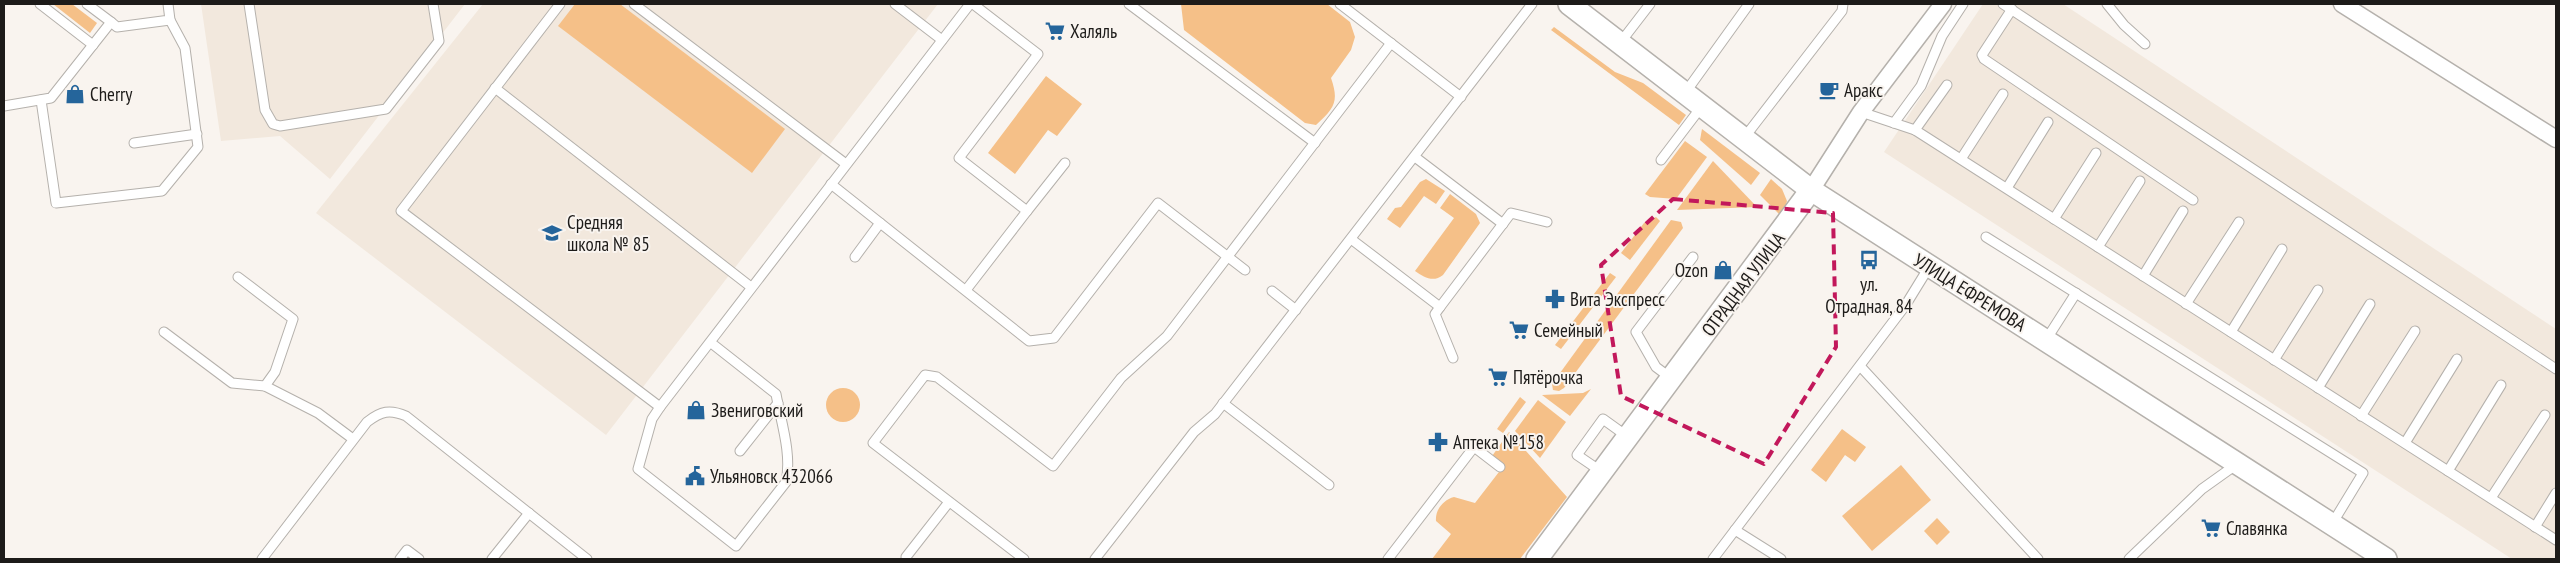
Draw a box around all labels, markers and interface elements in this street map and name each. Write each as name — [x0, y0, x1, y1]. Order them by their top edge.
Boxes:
place label: Халяль — [1070, 19, 1117, 43]
supermarket icon: Халяль — [1044, 20, 1066, 42]
place label: Аракc — [1844, 78, 1883, 102]
cafe icon: Аракc — [1818, 79, 1840, 101]
place label: Cherry — [90, 82, 133, 106]
shop icon: Cherry — [64, 83, 86, 105]
place label: Средняя школа № 85 — [567, 210, 650, 256]
school or university icon: Средняя школа № 85 — [541, 222, 563, 244]
street label: ОТРАДНАЯ УЛИЦА — [1696, 227, 1790, 341]
street label: УЛИЦА ЕФРЕМОВА — [1909, 248, 2031, 336]
bus stop icon: ул. Отрадная, 84 — [1858, 249, 1880, 271]
place label: Ozon — [1675, 258, 1708, 282]
shop icon: Ozon — [1712, 259, 1734, 281]
place label: ул. Отрадная, 84 — [1825, 272, 1913, 318]
place label: Вита Экспресс — [1570, 287, 1665, 311]
pharmacy icon: Вита Экспресс — [1544, 288, 1566, 310]
place label: Семейный — [1534, 318, 1603, 342]
supermarket icon: Семейный — [1508, 319, 1530, 341]
place label: Пятёрочка — [1513, 365, 1583, 389]
supermarket icon: Пятёрочка — [1487, 366, 1509, 388]
place label: Звениговский — [711, 398, 803, 422]
shop icon: Звениговский — [685, 399, 707, 421]
place label: Аптека №158 — [1453, 430, 1544, 454]
pharmacy icon: Аптека №158 — [1427, 431, 1449, 453]
place label: Ульяновск 432066 — [710, 464, 833, 488]
public building icon: Ульяновск 432066 — [684, 465, 706, 487]
place label: Славянка — [2226, 516, 2288, 540]
supermarket icon: Славянка — [2200, 517, 2222, 539]

